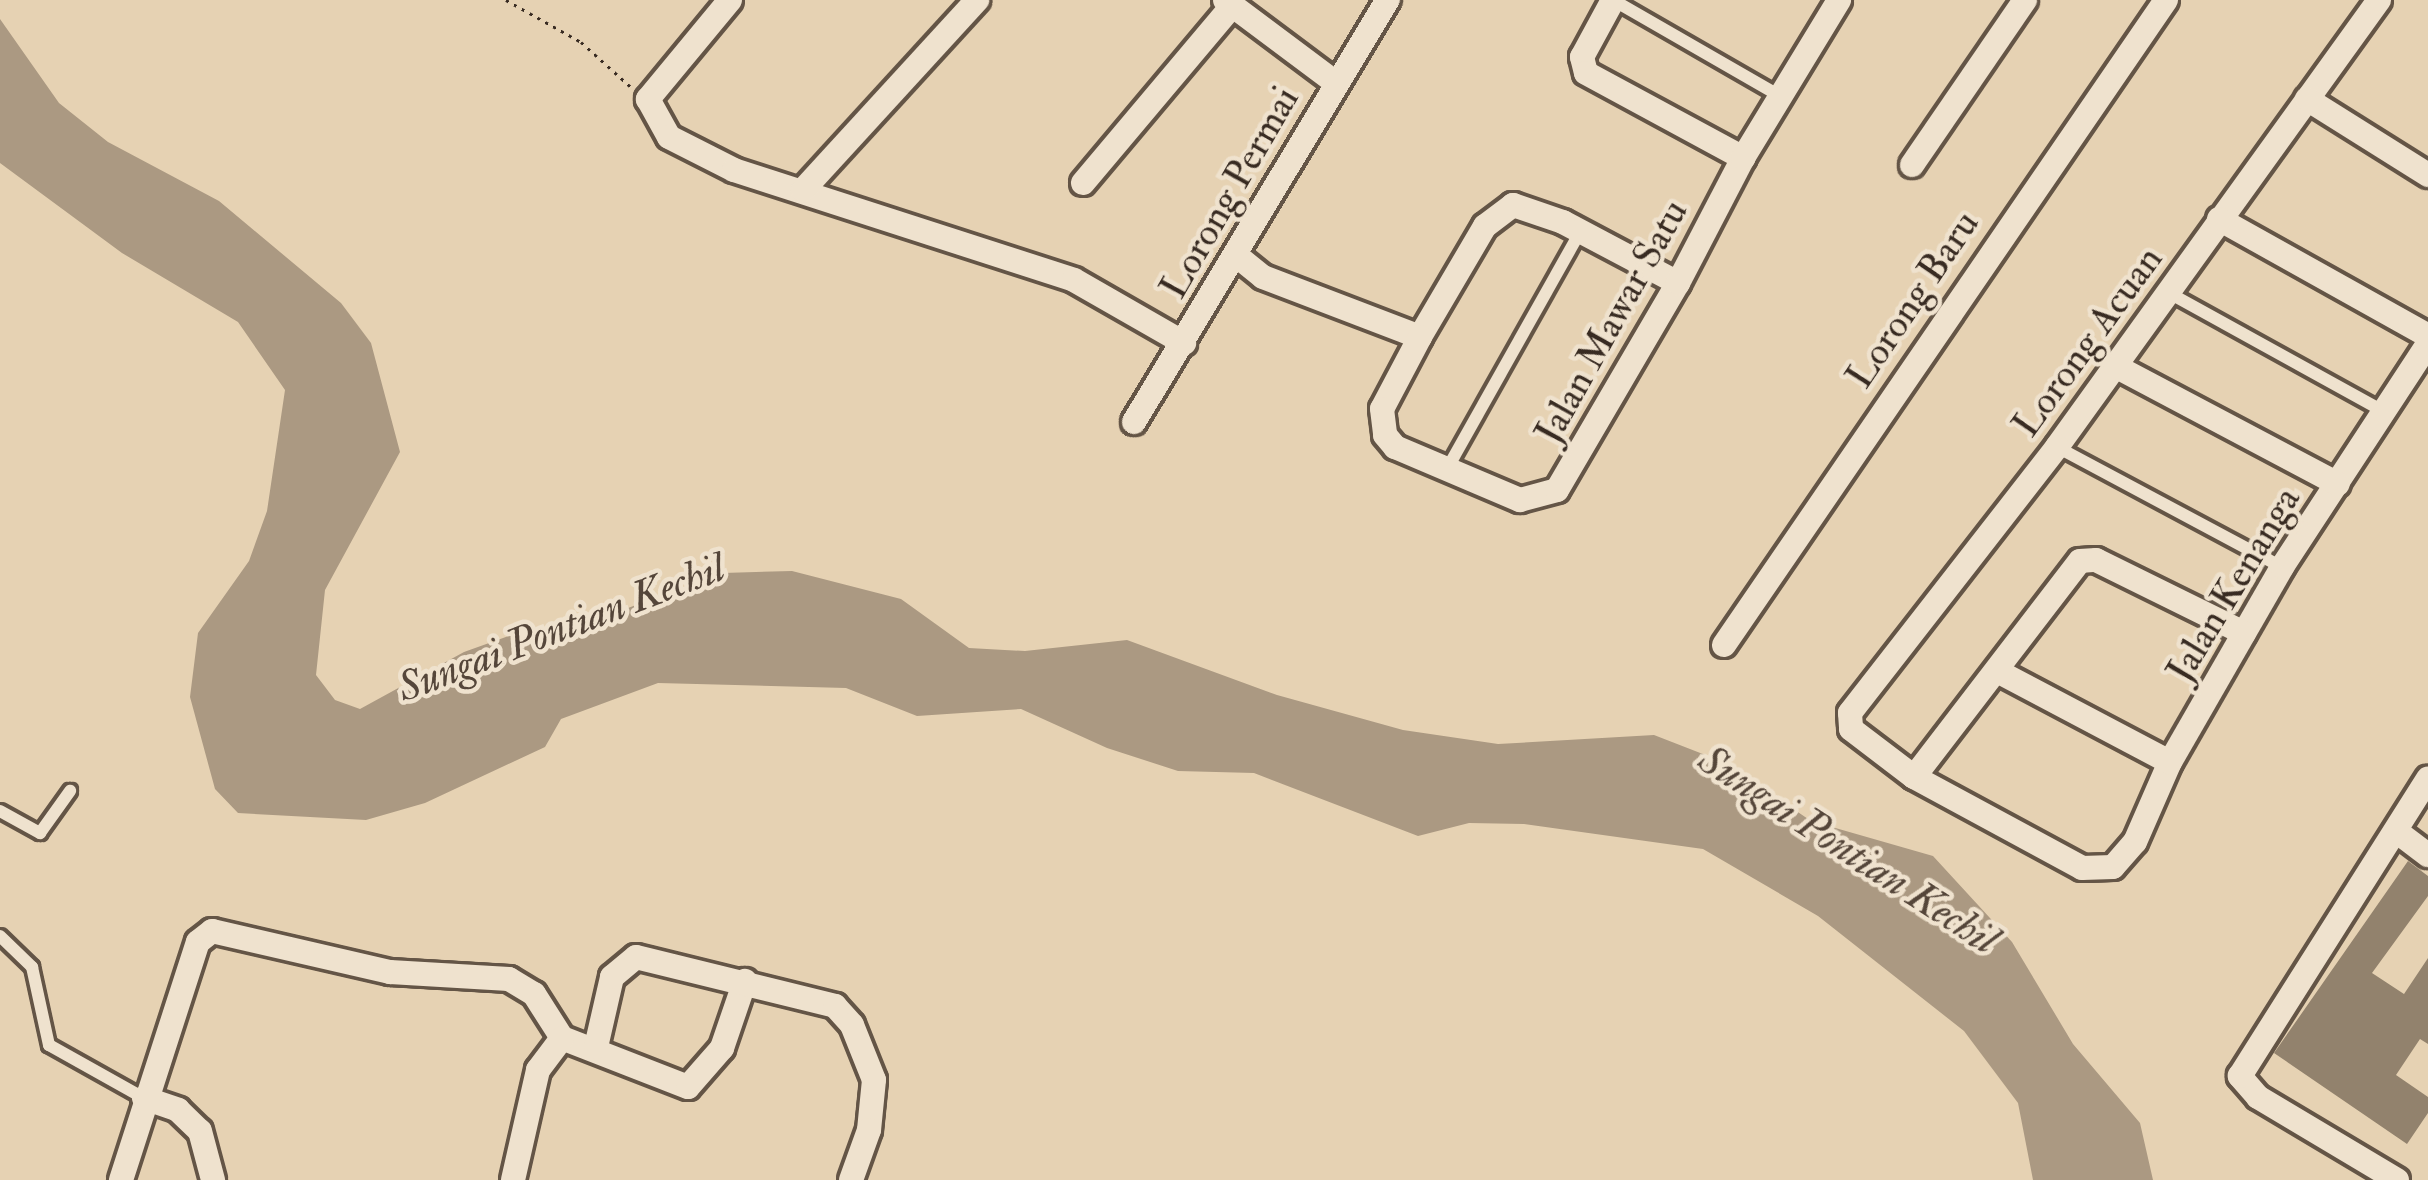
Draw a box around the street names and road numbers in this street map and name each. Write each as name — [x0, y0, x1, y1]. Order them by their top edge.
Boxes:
street label: Lorong Permai — [1150, 79, 1310, 307]
street label: Jalan Mawar Satu — [1526, 192, 1698, 452]
street label: Lorong Baru — [1837, 202, 1989, 398]
street label: Lorong Acuan — [2003, 237, 2173, 447]
street label: Jalan Kenanga — [2157, 479, 2311, 691]

